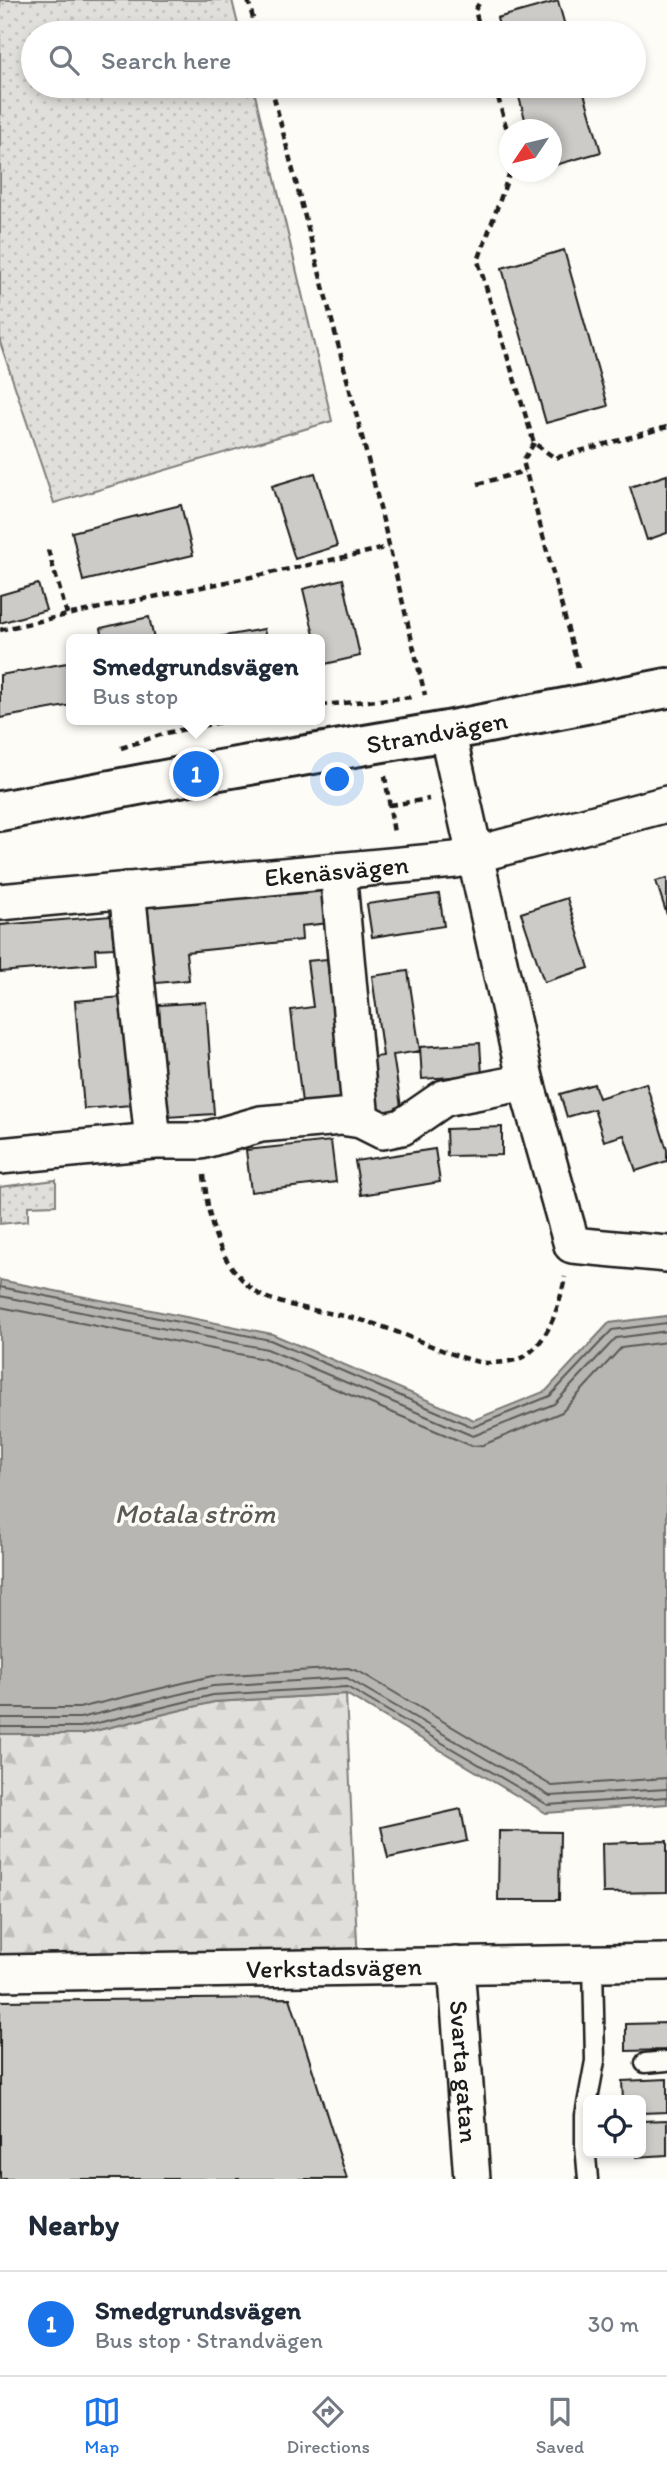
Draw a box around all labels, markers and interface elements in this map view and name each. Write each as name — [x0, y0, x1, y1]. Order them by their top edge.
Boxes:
search box — [21, 21, 646, 98]
icon: search — [45, 41, 83, 79]
text: Search here — [101, 44, 231, 76]
north arrow — [499, 119, 562, 182]
popup — [66, 634, 325, 725]
text: Smedgrundsvägen — [92, 650, 299, 682]
text: Bus stop — [92, 682, 178, 710]
street label: Strandvägen — [364, 703, 511, 761]
pin: 1 — [173, 748, 219, 800]
your location — [320, 762, 354, 796]
street label: Ekenäsvägen — [263, 848, 410, 894]
water label: Motala ström — [115, 1496, 276, 1530]
street label: Verkstadsvägen — [246, 1950, 423, 1985]
street label: Svarta gatan — [443, 1999, 485, 2145]
map controls — [583, 2095, 646, 2158]
button: locate — [583, 2095, 646, 2158]
text: Nearby — [28, 2206, 119, 2243]
text: Smedgrundsvägen — [95, 2294, 301, 2326]
text: 1 — [46, 2310, 56, 2338]
text: 30 m — [588, 2310, 639, 2338]
text: Bus stop · Strandvägen — [95, 2326, 323, 2354]
tab: Map — [83, 2393, 121, 2458]
tab: Directions — [286, 2393, 370, 2458]
tab: Saved — [536, 2393, 584, 2458]

